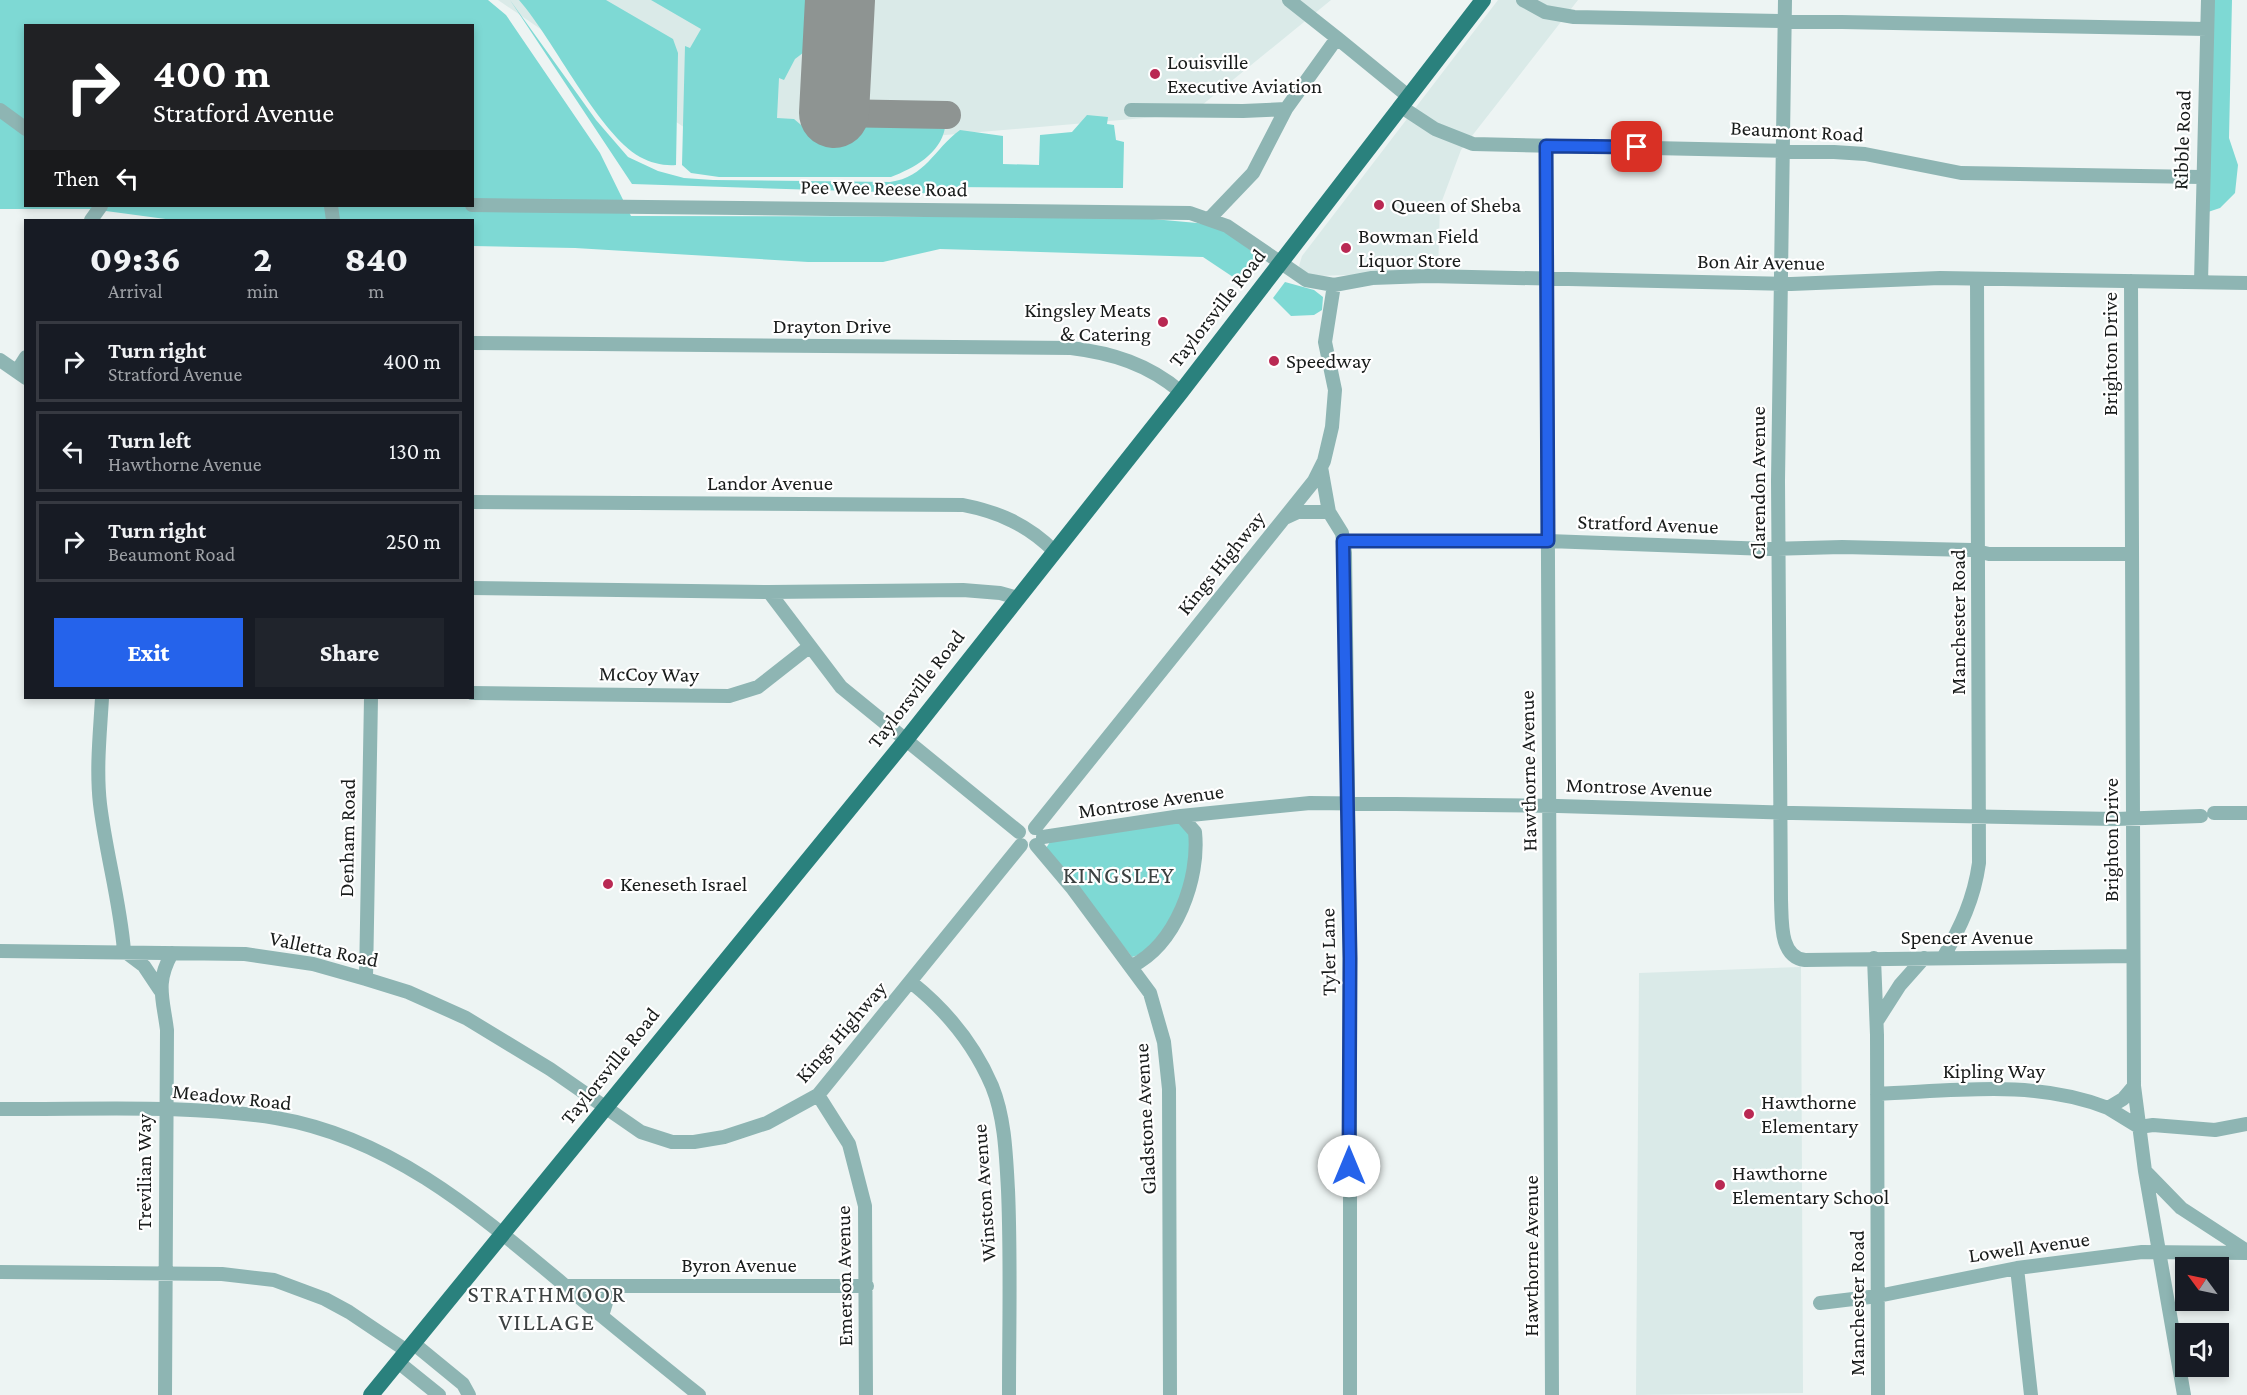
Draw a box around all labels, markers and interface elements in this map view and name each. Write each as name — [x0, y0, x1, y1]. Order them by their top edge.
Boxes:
icon: right — [54, 48, 132, 126]
text: 400 m — [153, 49, 270, 96]
place label: Louisville Executive Aviation — [1167, 50, 1322, 98]
marker: Louisville Executive Aviation — [1148, 67, 1162, 81]
street label: Ribble Road — [2168, 90, 2196, 190]
text: Stratford Avenue — [153, 98, 334, 128]
street label: Beaumont Road — [1730, 116, 1864, 146]
pin — [1611, 121, 1662, 172]
icon: arrive — [1620, 130, 1653, 163]
icon: left — [111, 162, 144, 195]
text: Then — [54, 166, 99, 191]
street label: Pee Wee Reese Road — [800, 175, 968, 201]
place label: Queen of Sheba — [1391, 193, 1521, 217]
marker: Queen of Sheba — [1372, 198, 1386, 212]
place label: Bowman Field Liquor Store — [1358, 224, 1479, 272]
text: 09:36 — [90, 239, 181, 279]
text: 2 — [253, 239, 272, 279]
text: 840 — [344, 239, 408, 279]
marker: Bowman Field Liquor Store — [1339, 241, 1353, 255]
street label: Taylorsville Road — [1163, 244, 1271, 372]
street label: Bon Air Avenue — [1697, 249, 1825, 275]
text: Arrival — [108, 280, 163, 302]
text: min — [247, 280, 279, 302]
text: m — [368, 280, 384, 302]
street label: Brighton Drive — [2098, 292, 2122, 416]
place label: Kingsley Meats & Catering — [1024, 298, 1151, 346]
street label: Drayton Drive — [773, 314, 891, 338]
marker: Kingsley Meats & Catering — [1156, 315, 1170, 329]
text: Turn right — [108, 338, 206, 363]
icon: right — [57, 345, 90, 378]
text: 400 m — [383, 349, 441, 374]
place label: Speedway — [1286, 349, 1371, 373]
marker: Speedway — [1267, 354, 1281, 368]
text: Stratford Avenue — [108, 363, 242, 385]
street label: Clarendon Avenue — [1746, 406, 1770, 560]
text: Turn left — [108, 428, 191, 453]
icon: left — [57, 435, 90, 468]
text: 130 m — [389, 439, 441, 464]
text: Hawthorne Avenue — [108, 453, 262, 475]
street label: Landor Avenue — [707, 471, 833, 495]
street label: Kings Highway — [1172, 506, 1270, 620]
street label: Stratford Avenue — [1577, 510, 1719, 538]
text: Turn right — [108, 518, 206, 543]
icon: right — [57, 525, 90, 558]
text: 250 m — [386, 529, 441, 554]
text: Beaumont Road — [108, 543, 235, 565]
street label: Manchester Road — [1946, 549, 1970, 695]
button: Exit — [54, 618, 243, 687]
button: Share — [255, 618, 444, 687]
street label: Taylorsville Road — [862, 625, 970, 753]
street label: McCoy Way — [599, 661, 700, 687]
street label: Hawthorne Avenue — [1515, 690, 1541, 852]
street label: Montrose Avenue — [1565, 772, 1713, 802]
street label: Denham Road — [334, 778, 360, 898]
street label: Brighton Drive — [2099, 778, 2123, 902]
street label: Montrose Avenue — [1077, 779, 1225, 823]
district label: KINGSLEY — [1063, 861, 1175, 888]
place label: Keneseth Israel — [620, 872, 747, 896]
marker: Keneseth Israel — [601, 877, 615, 891]
street label: Tyler Lane — [1315, 908, 1341, 996]
street label: Spencer Avenue — [1901, 925, 2033, 949]
street label: Valletta Road — [267, 926, 381, 972]
street label: Kings Highway — [791, 976, 892, 1088]
street label: Taylorsville Road — [556, 1003, 664, 1129]
street label: Gladstone Avenue — [1129, 1043, 1161, 1195]
street label: Kipling Way — [1943, 1059, 2046, 1083]
street label: Meadow Road — [171, 1079, 293, 1115]
place label: Hawthorne Elementary — [1761, 1090, 1859, 1138]
marker: Hawthorne Elementary — [1742, 1107, 1756, 1121]
street label: Trevilian Way — [132, 1113, 156, 1230]
street label: Winston Avenue — [967, 1123, 1001, 1263]
position arrow — [1317, 1134, 1381, 1198]
place label: Hawthorne Elementary School — [1732, 1161, 1889, 1209]
street label: Hawthorne Avenue — [1519, 1175, 1543, 1337]
marker: Hawthorne Elementary School — [1713, 1178, 1727, 1192]
street label: Emerson Avenue — [831, 1206, 857, 1346]
street label: Lowell Avenue — [1967, 1227, 2091, 1267]
street label: Manchester Road — [1845, 1230, 1869, 1376]
street label: Byron Avenue — [681, 1253, 797, 1277]
north arrow — [2175, 1257, 2229, 1311]
map controls — [2175, 1257, 2229, 1377]
district label: STRATHMOOR VILLAGE — [468, 1280, 626, 1335]
button: sound — [2175, 1323, 2229, 1377]

